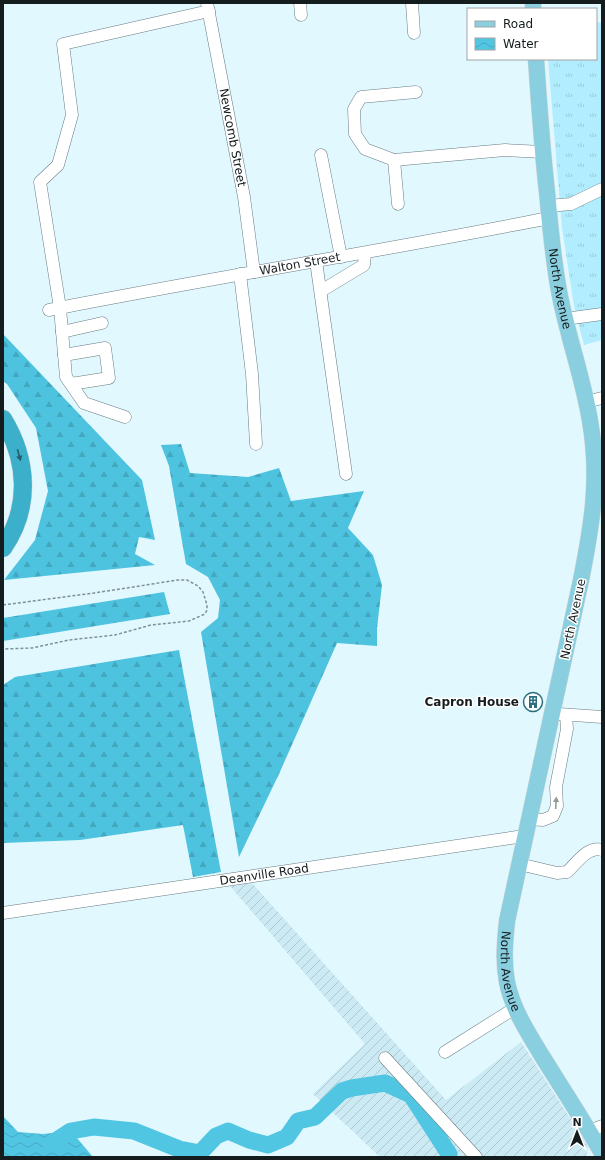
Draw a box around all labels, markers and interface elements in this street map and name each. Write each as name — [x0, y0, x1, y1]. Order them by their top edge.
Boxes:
legend — [467, 8, 597, 60]
text: Road — [503, 17, 533, 31]
text: Water — [503, 37, 539, 51]
street label: Newcomb Street — [216, 87, 249, 188]
street label: North Avenue — [546, 247, 574, 331]
street label: Walton Street — [258, 250, 342, 278]
one-way arrow — [16, 449, 22, 461]
street label: North Avenue — [558, 577, 588, 661]
building icon: Capron House — [522, 691, 544, 713]
place label: Capron House — [425, 695, 519, 709]
one-way arrow — [552, 797, 559, 809]
street label: Deanville Road — [219, 861, 310, 888]
street label: North Avenue — [498, 930, 523, 1014]
north arrow — [557, 1112, 597, 1152]
text: N — [572, 1116, 582, 1129]

